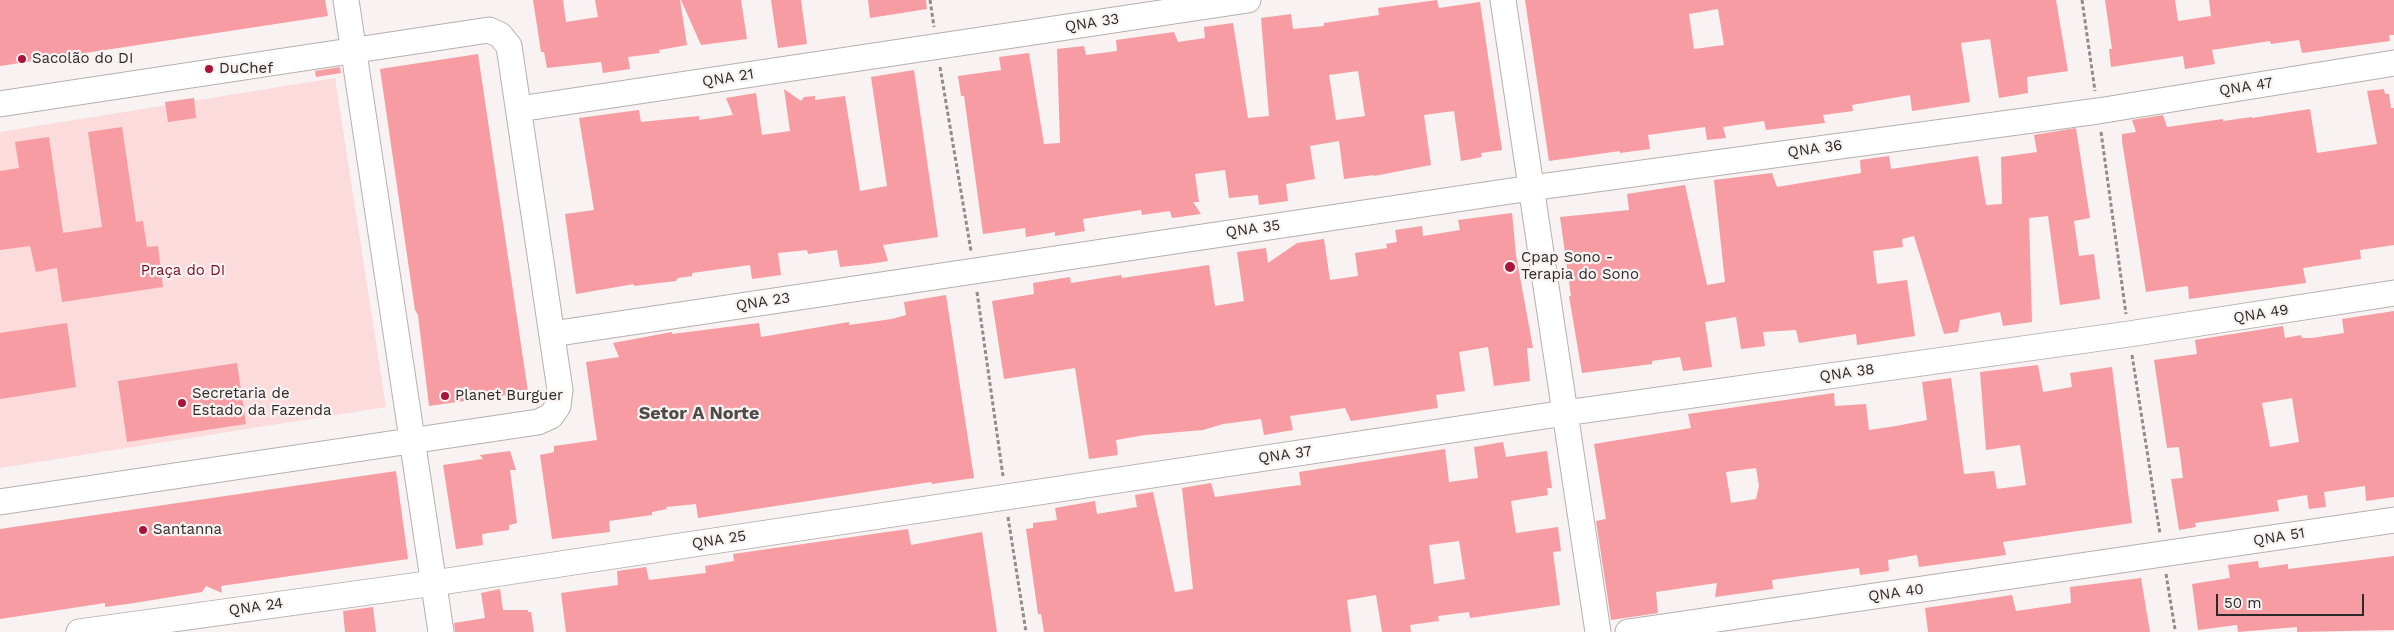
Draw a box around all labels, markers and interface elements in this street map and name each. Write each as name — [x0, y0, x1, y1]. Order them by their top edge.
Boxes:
street label: QNA 33 — [1064, 10, 1120, 36]
place label: Sacolão do DI — [32, 50, 133, 68]
marker: Sacolão do DI — [16, 53, 28, 65]
place label: DuChef — [219, 60, 273, 78]
marker: DuChef — [203, 63, 215, 75]
street label: QNA 21 — [701, 65, 755, 91]
street label: QNA 47 — [2218, 74, 2274, 100]
street label: QNA 36 — [1786, 136, 1844, 162]
street label: QNA 35 — [1225, 216, 1281, 242]
place label: Cpap Sono - Terapia do Sono — [1521, 249, 1639, 284]
marker: Cpap Sono - Terapia do Sono — [1503, 260, 1517, 274]
park label: Praça do DI — [141, 262, 225, 280]
street label: QNA 23 — [735, 289, 791, 315]
street label: QNA 49 — [2232, 301, 2290, 327]
street label: QNA 38 — [1818, 360, 1876, 386]
place label: Secretaria de Estado da Fazenda — [192, 385, 331, 420]
place label: Planet Burguer — [455, 387, 563, 405]
marker: Planet Burguer — [439, 390, 451, 402]
marker: Secretaria de Estado da Fazenda — [176, 397, 188, 409]
district label: Setor A Norte — [639, 403, 759, 425]
street label: QNA 37 — [1257, 442, 1313, 468]
place label: Santanna — [153, 521, 222, 539]
marker: Santanna — [137, 524, 149, 536]
street label: QNA 51 — [2252, 524, 2306, 550]
street label: QNA 25 — [691, 527, 747, 553]
street label: QNA 40 — [1867, 580, 1925, 606]
scale bar — [2219, 584, 2366, 616]
street label: QNA 24 — [228, 594, 284, 620]
text: 50 m — [2224, 594, 2261, 612]

